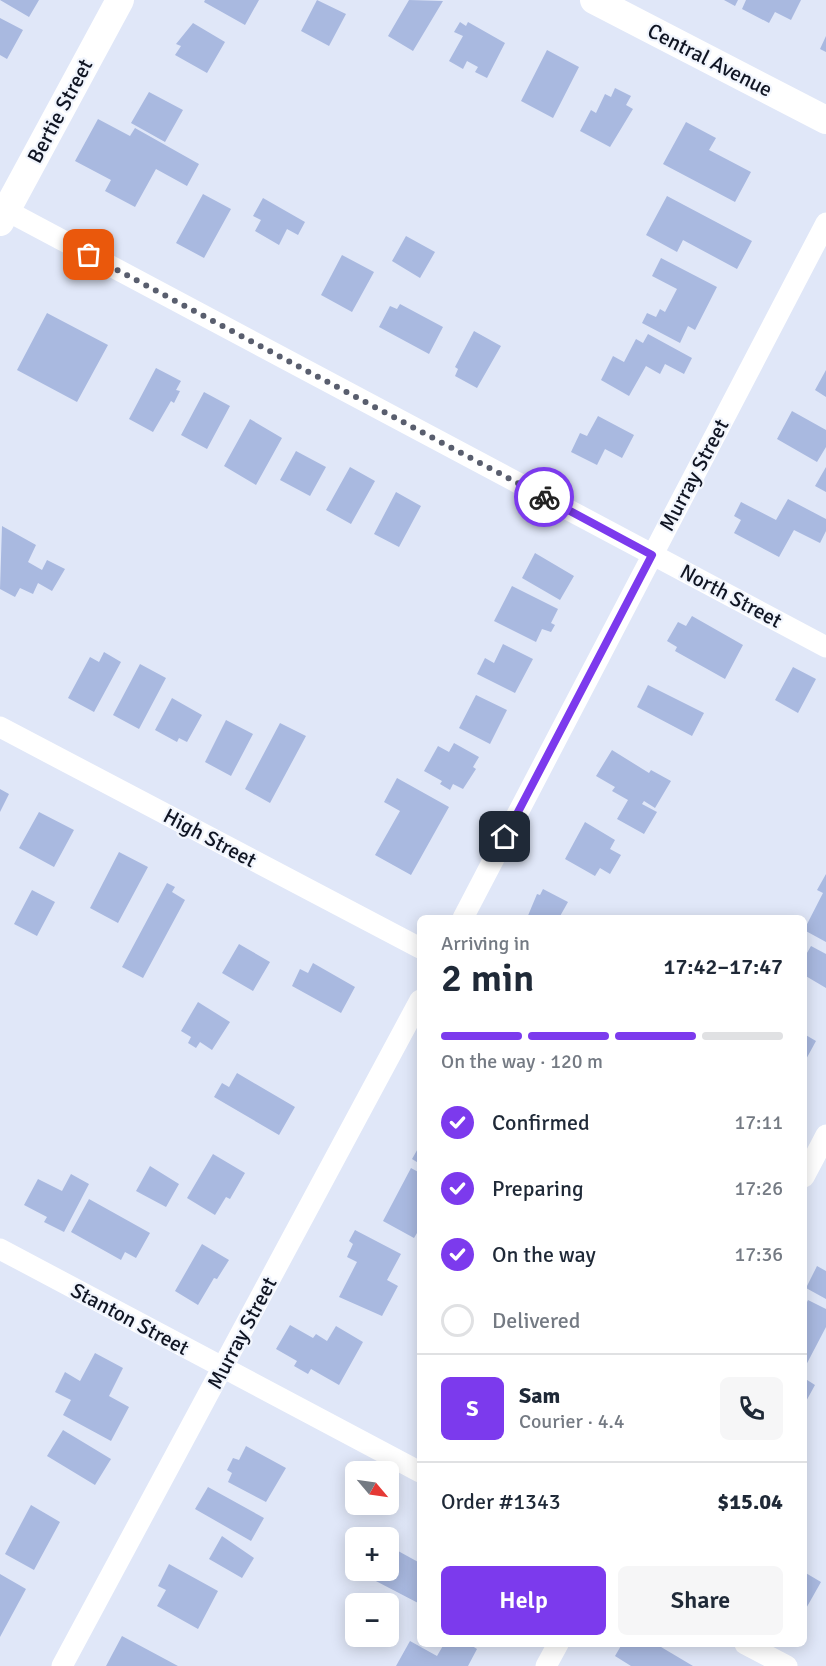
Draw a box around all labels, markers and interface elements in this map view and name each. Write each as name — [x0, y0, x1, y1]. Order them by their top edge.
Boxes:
street label: Central Avenue — [643, 17, 777, 103]
street label: Bertie Street — [22, 54, 98, 168]
pin — [63, 229, 114, 280]
icon: bag — [72, 238, 105, 271]
street label: Murray Street — [654, 414, 734, 536]
courier — [514, 467, 574, 527]
icon: bike — [528, 481, 561, 514]
street label: North Street — [676, 558, 786, 634]
street label: High Street — [159, 803, 261, 873]
pin — [479, 811, 530, 862]
icon: home — [488, 820, 521, 853]
text: Arriving in — [441, 931, 530, 956]
text: 17:42–17:47 — [664, 953, 783, 980]
text: 2 min — [441, 954, 534, 1002]
text: On the way · 120 m — [441, 1049, 603, 1074]
icon: check — [441, 1106, 474, 1139]
text: Confirmed — [492, 1109, 590, 1136]
text: 17:11 — [734, 1110, 783, 1135]
icon: check — [441, 1172, 474, 1205]
text: Preparing — [492, 1175, 584, 1202]
text: 17:26 — [734, 1176, 783, 1201]
icon: check — [441, 1238, 474, 1271]
text: On the way — [492, 1241, 596, 1268]
text: 17:36 — [734, 1242, 783, 1267]
street label: Murray Street — [202, 1272, 282, 1394]
street label: Stanton Street — [67, 1277, 193, 1361]
text: Delivered — [492, 1307, 580, 1334]
button: phone — [720, 1377, 783, 1440]
text: Sam — [519, 1382, 560, 1409]
text: S — [466, 1395, 479, 1422]
text: Courier · 4.4 — [519, 1409, 625, 1434]
north arrow — [345, 1461, 399, 1515]
map controls — [345, 1461, 399, 1647]
text: Order #1343 — [441, 1488, 561, 1515]
text: $15.04 — [717, 1488, 783, 1515]
button: + — [345, 1527, 399, 1581]
button: Help — [441, 1566, 606, 1635]
button: Share — [618, 1566, 783, 1635]
button: − — [345, 1593, 399, 1647]

